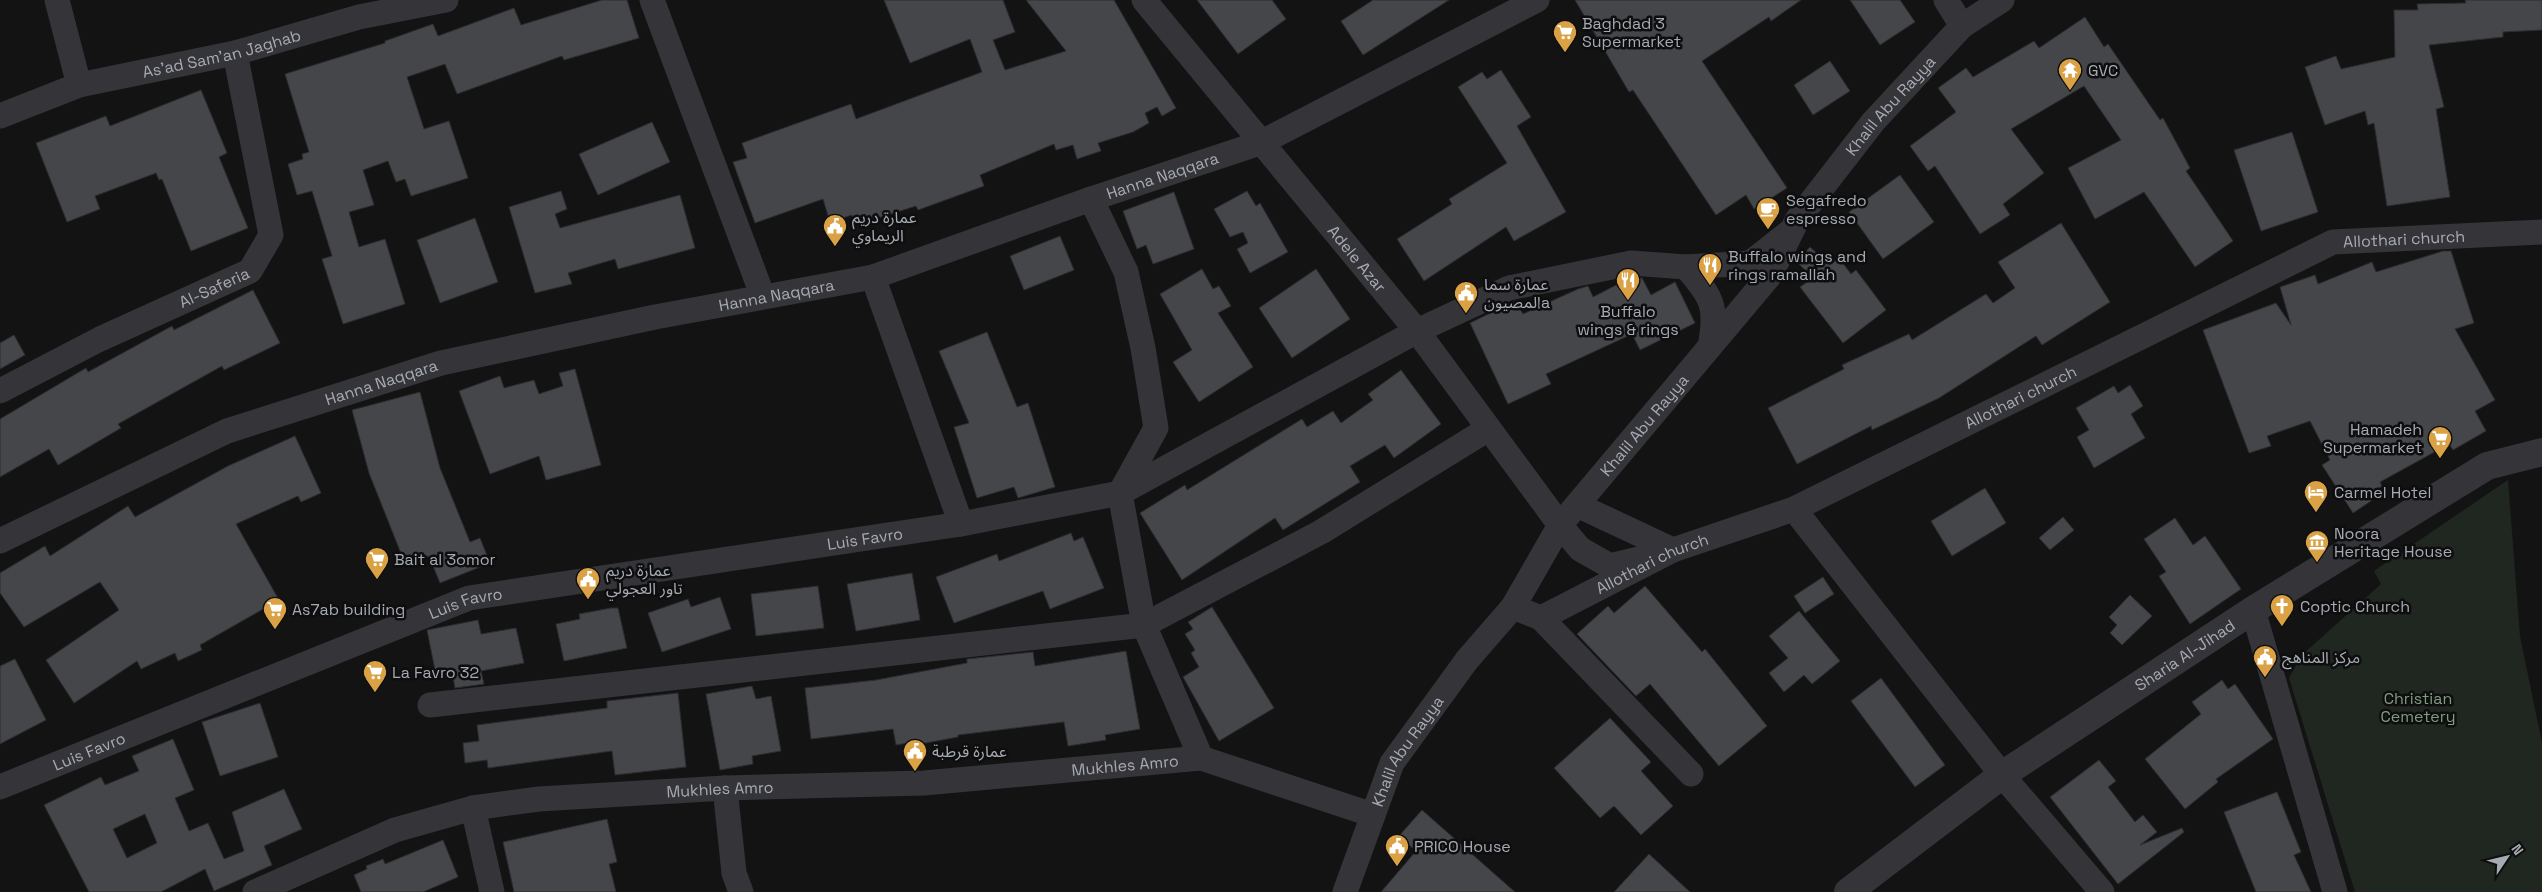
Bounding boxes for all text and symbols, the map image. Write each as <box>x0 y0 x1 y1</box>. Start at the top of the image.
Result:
place label: Baghdad 3 Supermarket <box>1582 13 1681 52</box>
supermarket icon: Baghdad 3 Supermarket <box>1552 19 1578 53</box>
street label: As'ad Sam'an Jaghab <box>141 24 303 82</box>
street label: Khalil Abu Rayya <box>1840 51 1940 160</box>
temple icon: GVC <box>2057 57 2083 91</box>
place label: GVC <box>2088 60 2118 81</box>
street label: Hanna Naqqara <box>1103 147 1221 204</box>
place label: Segafredo espresso <box>1786 190 1867 229</box>
cafe icon: Segafredo espresso <box>1755 196 1781 230</box>
place label: عمارة دريم الريماوي <box>852 207 917 247</box>
public building icon: عمارة دريم الريماوي <box>822 213 848 247</box>
street label: Adele Azar <box>1323 221 1391 296</box>
street label: Allothari church <box>2343 225 2466 252</box>
place label: Buffalo wings and rings ramallah <box>1728 246 1866 285</box>
restaurant icon: Buffalo wings and rings ramallah <box>1697 252 1723 286</box>
street label: Al-Saferia <box>176 262 253 312</box>
restaurant icon: Buffalo wings & rings <box>1615 267 1641 301</box>
street label: Hanna Naqqara <box>717 274 836 316</box>
place label: عمارة سما المصيونa <box>1484 274 1550 313</box>
public building icon: عمارة سما المصيونa <box>1453 280 1479 314</box>
place label: Buffalo wings & rings <box>1577 301 1679 340</box>
street label: Hanna Naqqara <box>322 354 440 410</box>
street label: Allothari church <box>1961 360 2080 433</box>
street label: Khalil Abu Rayya <box>1595 370 1693 480</box>
place label: Hamadeh Supermarket <box>2323 419 2422 458</box>
supermarket icon: Hamadeh Supermarket <box>2427 425 2453 459</box>
hotel icon: Carmel Hotel <box>2303 479 2329 513</box>
place label: Carmel Hotel <box>2334 482 2431 503</box>
street label: Luis Favro <box>825 522 904 555</box>
place label: Noora Heritage House <box>2334 523 2452 562</box>
street label: Allothari church <box>1592 528 1711 599</box>
museum icon: Noora Heritage House <box>2304 529 2330 563</box>
supermarket icon: Bait al 3omor <box>364 546 390 580</box>
place label: Bait al 3omor <box>394 549 496 570</box>
place label: عمارة دريم تاور العجولي <box>606 560 683 600</box>
public building icon: عمارة دريم تاور العجولي <box>575 566 601 600</box>
street label: Luis Favro <box>425 583 504 624</box>
church icon: Coptic Church <box>2269 593 2295 627</box>
supermarket icon: As7ab building <box>262 596 288 630</box>
place label: Coptic Church <box>2300 596 2410 617</box>
place label: As7ab building <box>292 599 405 620</box>
street label: Sharia Al-Jihad <box>2131 614 2239 695</box>
public building icon: مركز المناهج <box>2252 644 2278 678</box>
place label: مركز المناهج <box>2282 647 2360 670</box>
supermarket icon: La Favro 32 <box>362 659 388 693</box>
place label: La Favro 32 <box>392 662 479 683</box>
park label: Christian Cemetery <box>2380 688 2456 727</box>
street label: Khalil Abu Rayya <box>1367 691 1448 809</box>
street label: Luis Favro <box>50 727 128 775</box>
public building icon: عمارة قرطبة <box>902 738 928 772</box>
place label: عمارة قرطبة <box>932 741 1007 762</box>
street label: Mukhles Amro <box>1071 750 1179 780</box>
street label: Mukhles Amro <box>666 776 774 802</box>
north arrow <box>2482 832 2532 882</box>
public building icon: PRICO House <box>1384 833 1410 867</box>
place label: PRICO House <box>1414 836 1511 857</box>
text: N <box>2508 841 2528 859</box>

